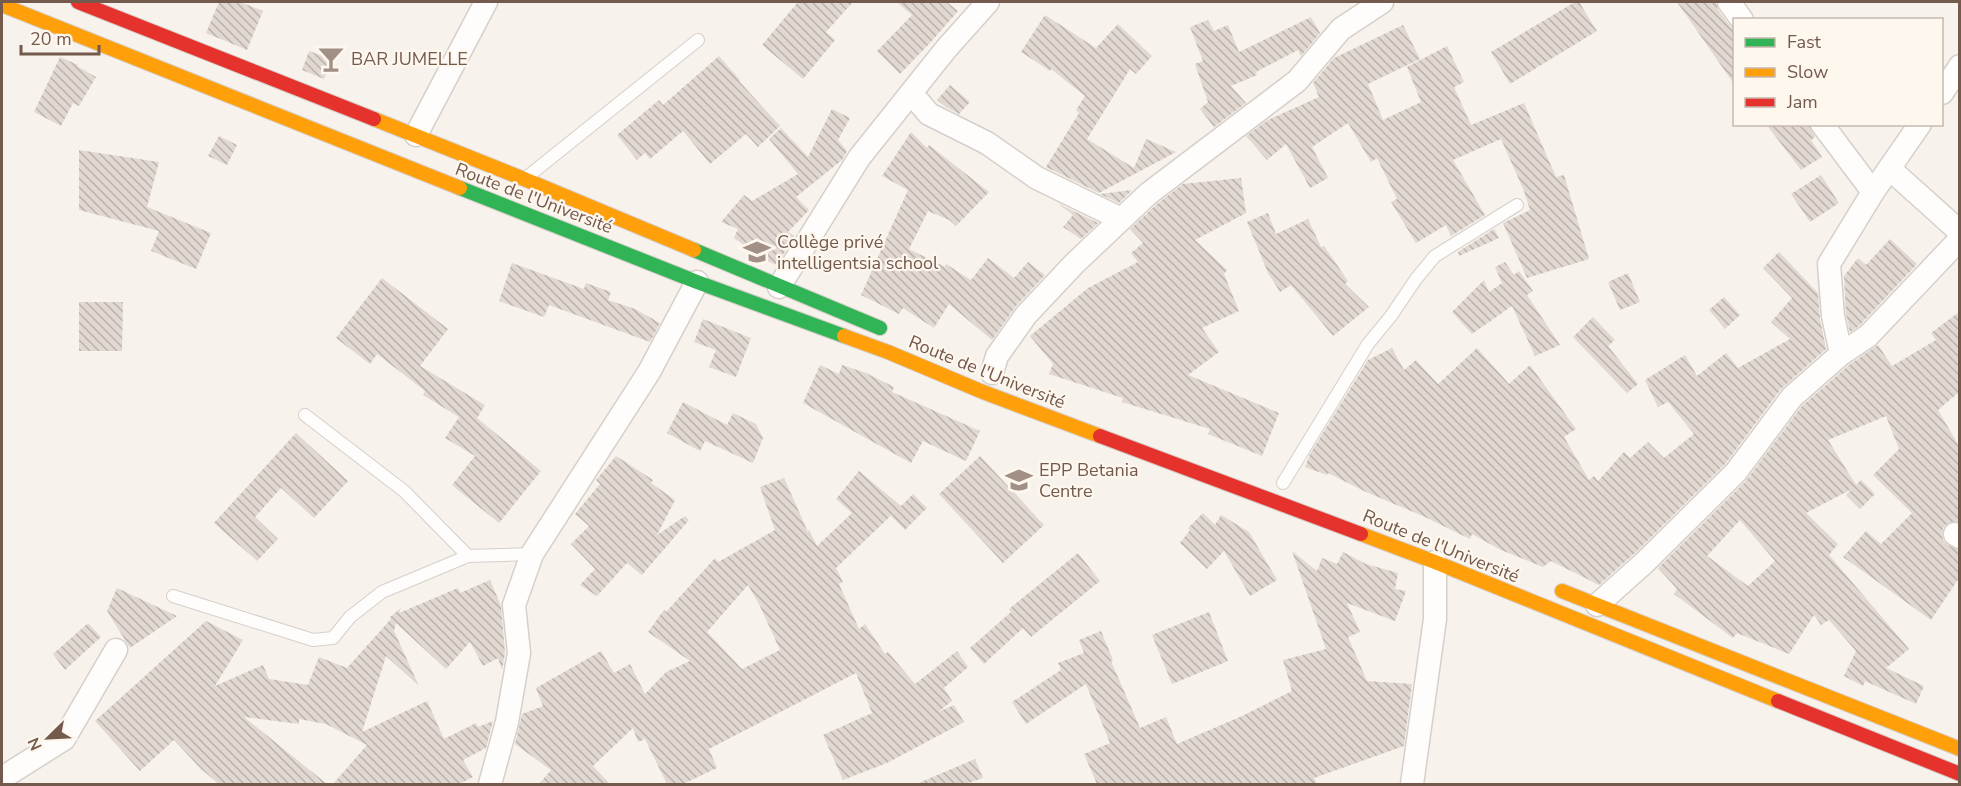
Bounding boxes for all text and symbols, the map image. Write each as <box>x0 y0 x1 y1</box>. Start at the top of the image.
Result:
scale bar <box>21 18 99 56</box>
legend <box>1733 18 1943 126</box>
text: 20 m <box>30 27 72 51</box>
text: Fast <box>1787 30 1822 54</box>
bar icon: BAR JUMELLE <box>316 44 346 74</box>
place label: BAR JUMELLE <box>351 47 468 71</box>
text: Slow <box>1787 60 1828 84</box>
text: Jam <box>1786 90 1818 114</box>
street label: Route de l'Université <box>452 157 616 239</box>
place label: Collège privé intelligentsia school <box>777 230 939 275</box>
school or university icon: Collège privé intelligentsia school <box>742 237 772 267</box>
street label: Route de l'Université <box>905 330 1069 414</box>
place label: EPP Betania Centre <box>1039 458 1138 503</box>
school or university icon: EPP Betania Centre <box>1004 465 1034 495</box>
street label: Route de l'Université <box>1359 504 1523 588</box>
north arrow <box>18 708 78 768</box>
text: N <box>23 734 48 754</box>

